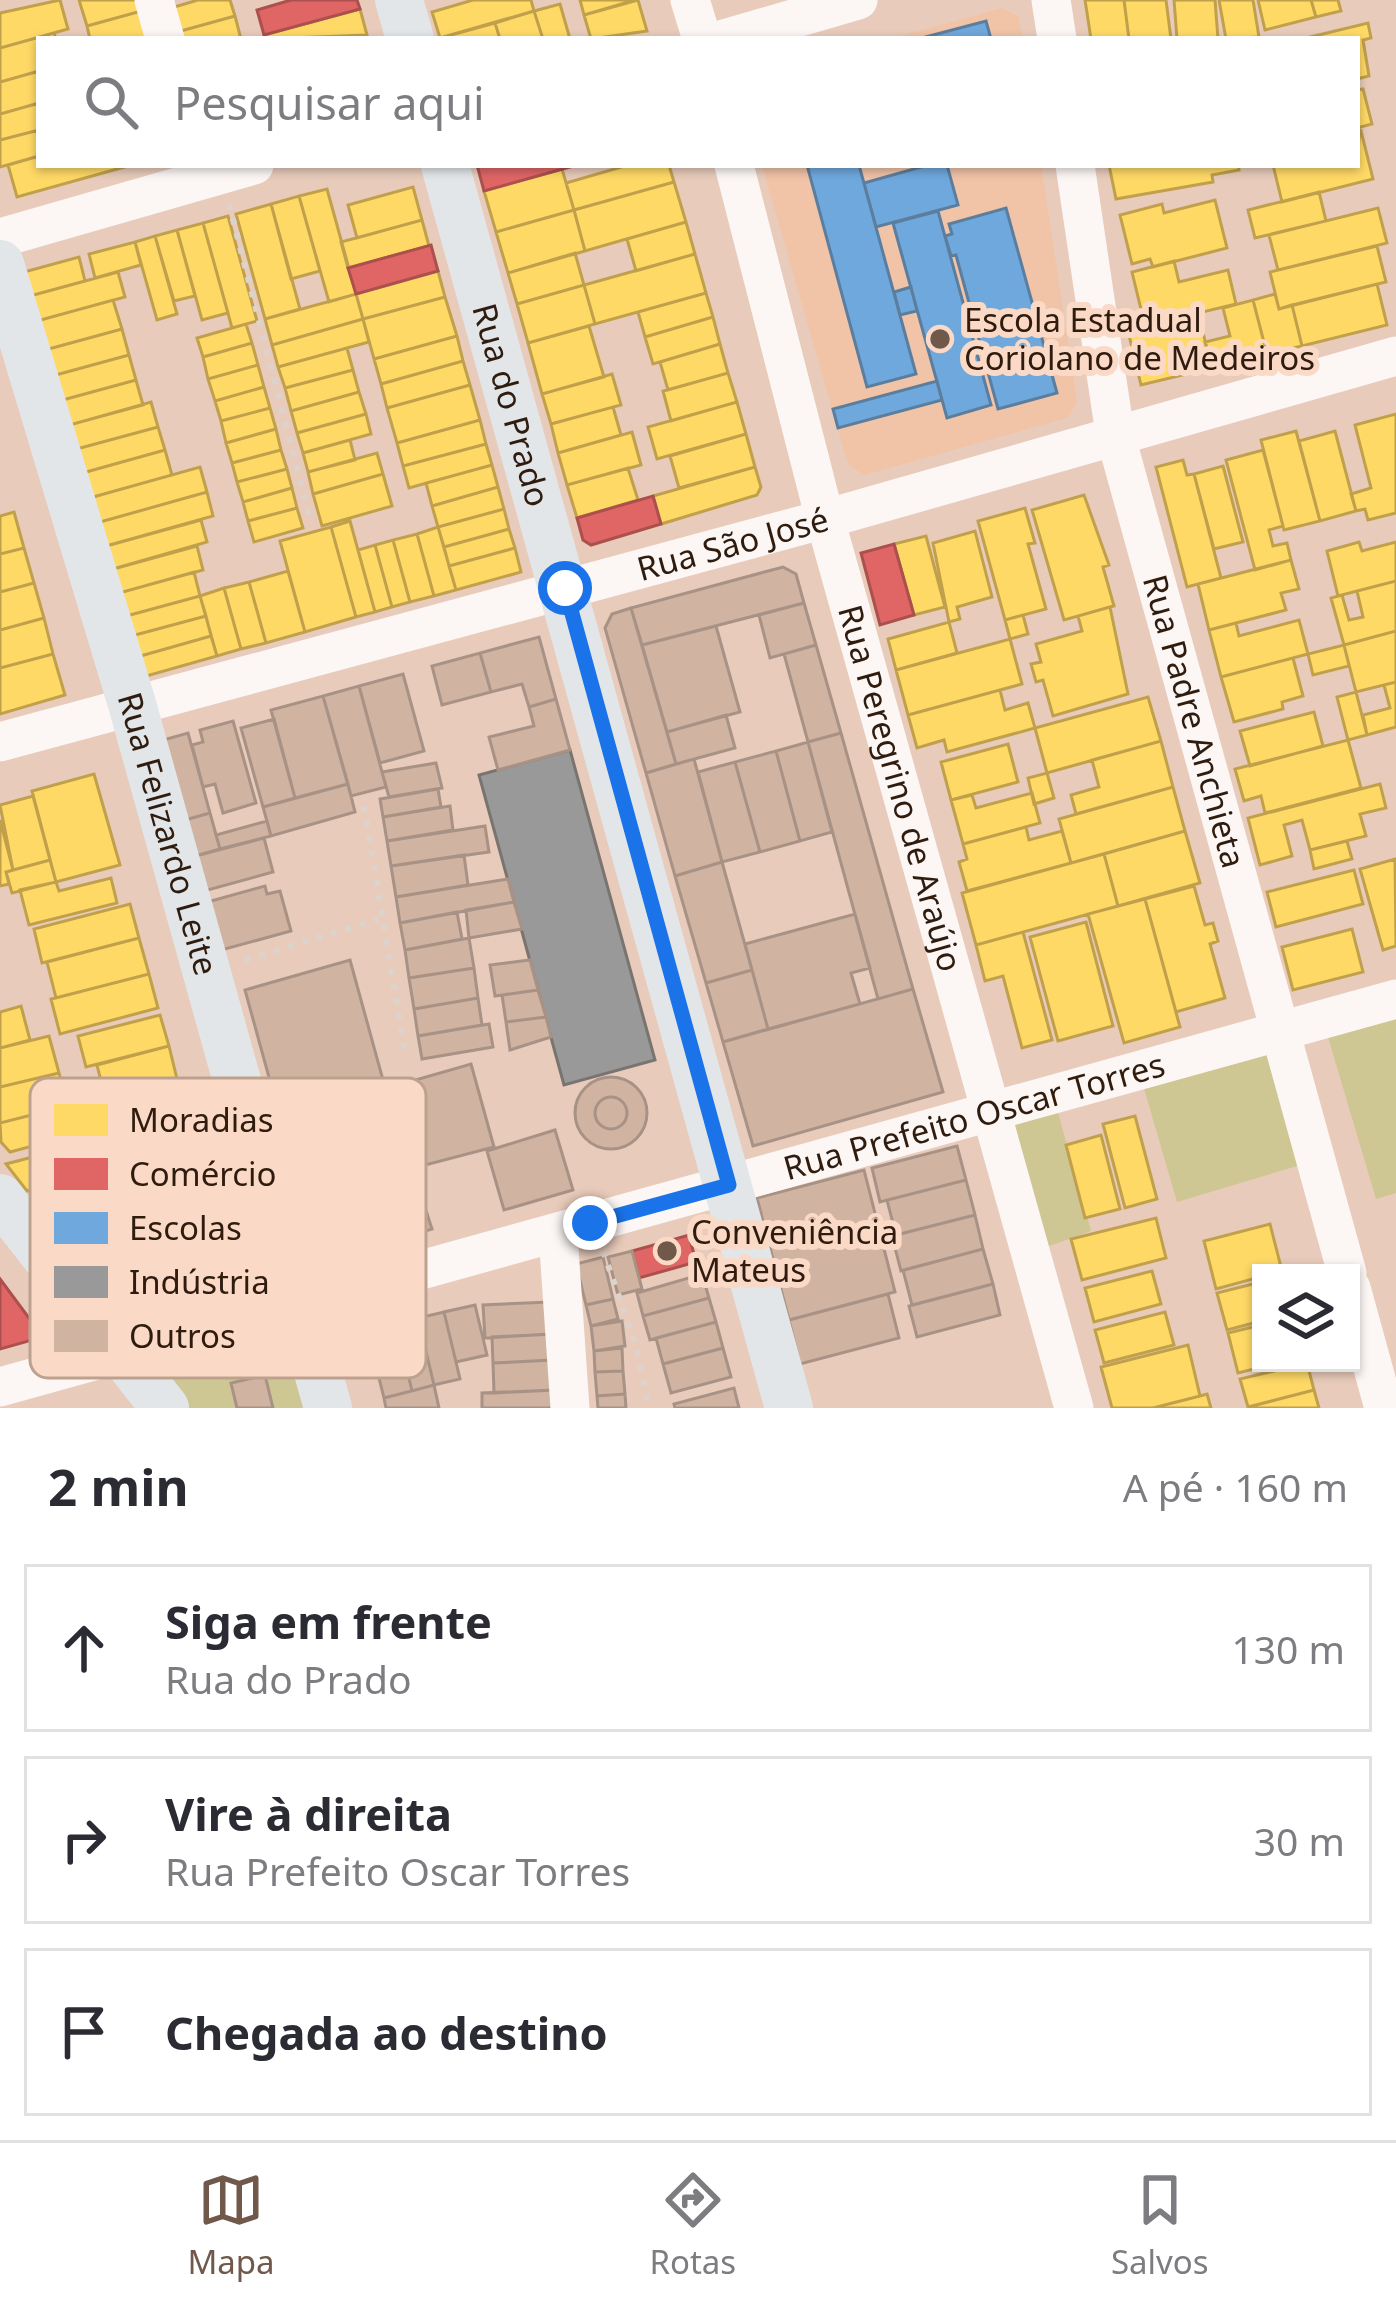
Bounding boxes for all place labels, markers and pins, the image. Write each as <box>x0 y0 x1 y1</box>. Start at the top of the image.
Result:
place label: Escola Estadual Coriolano de Medeiros <box>964 297 1315 380</box>
marker: Escola Estadual Coriolano de Medeiros <box>927 326 953 352</box>
place label: Conveniência Mateus <box>691 1209 898 1292</box>
marker: Conveniência Mateus <box>654 1238 680 1264</box>

